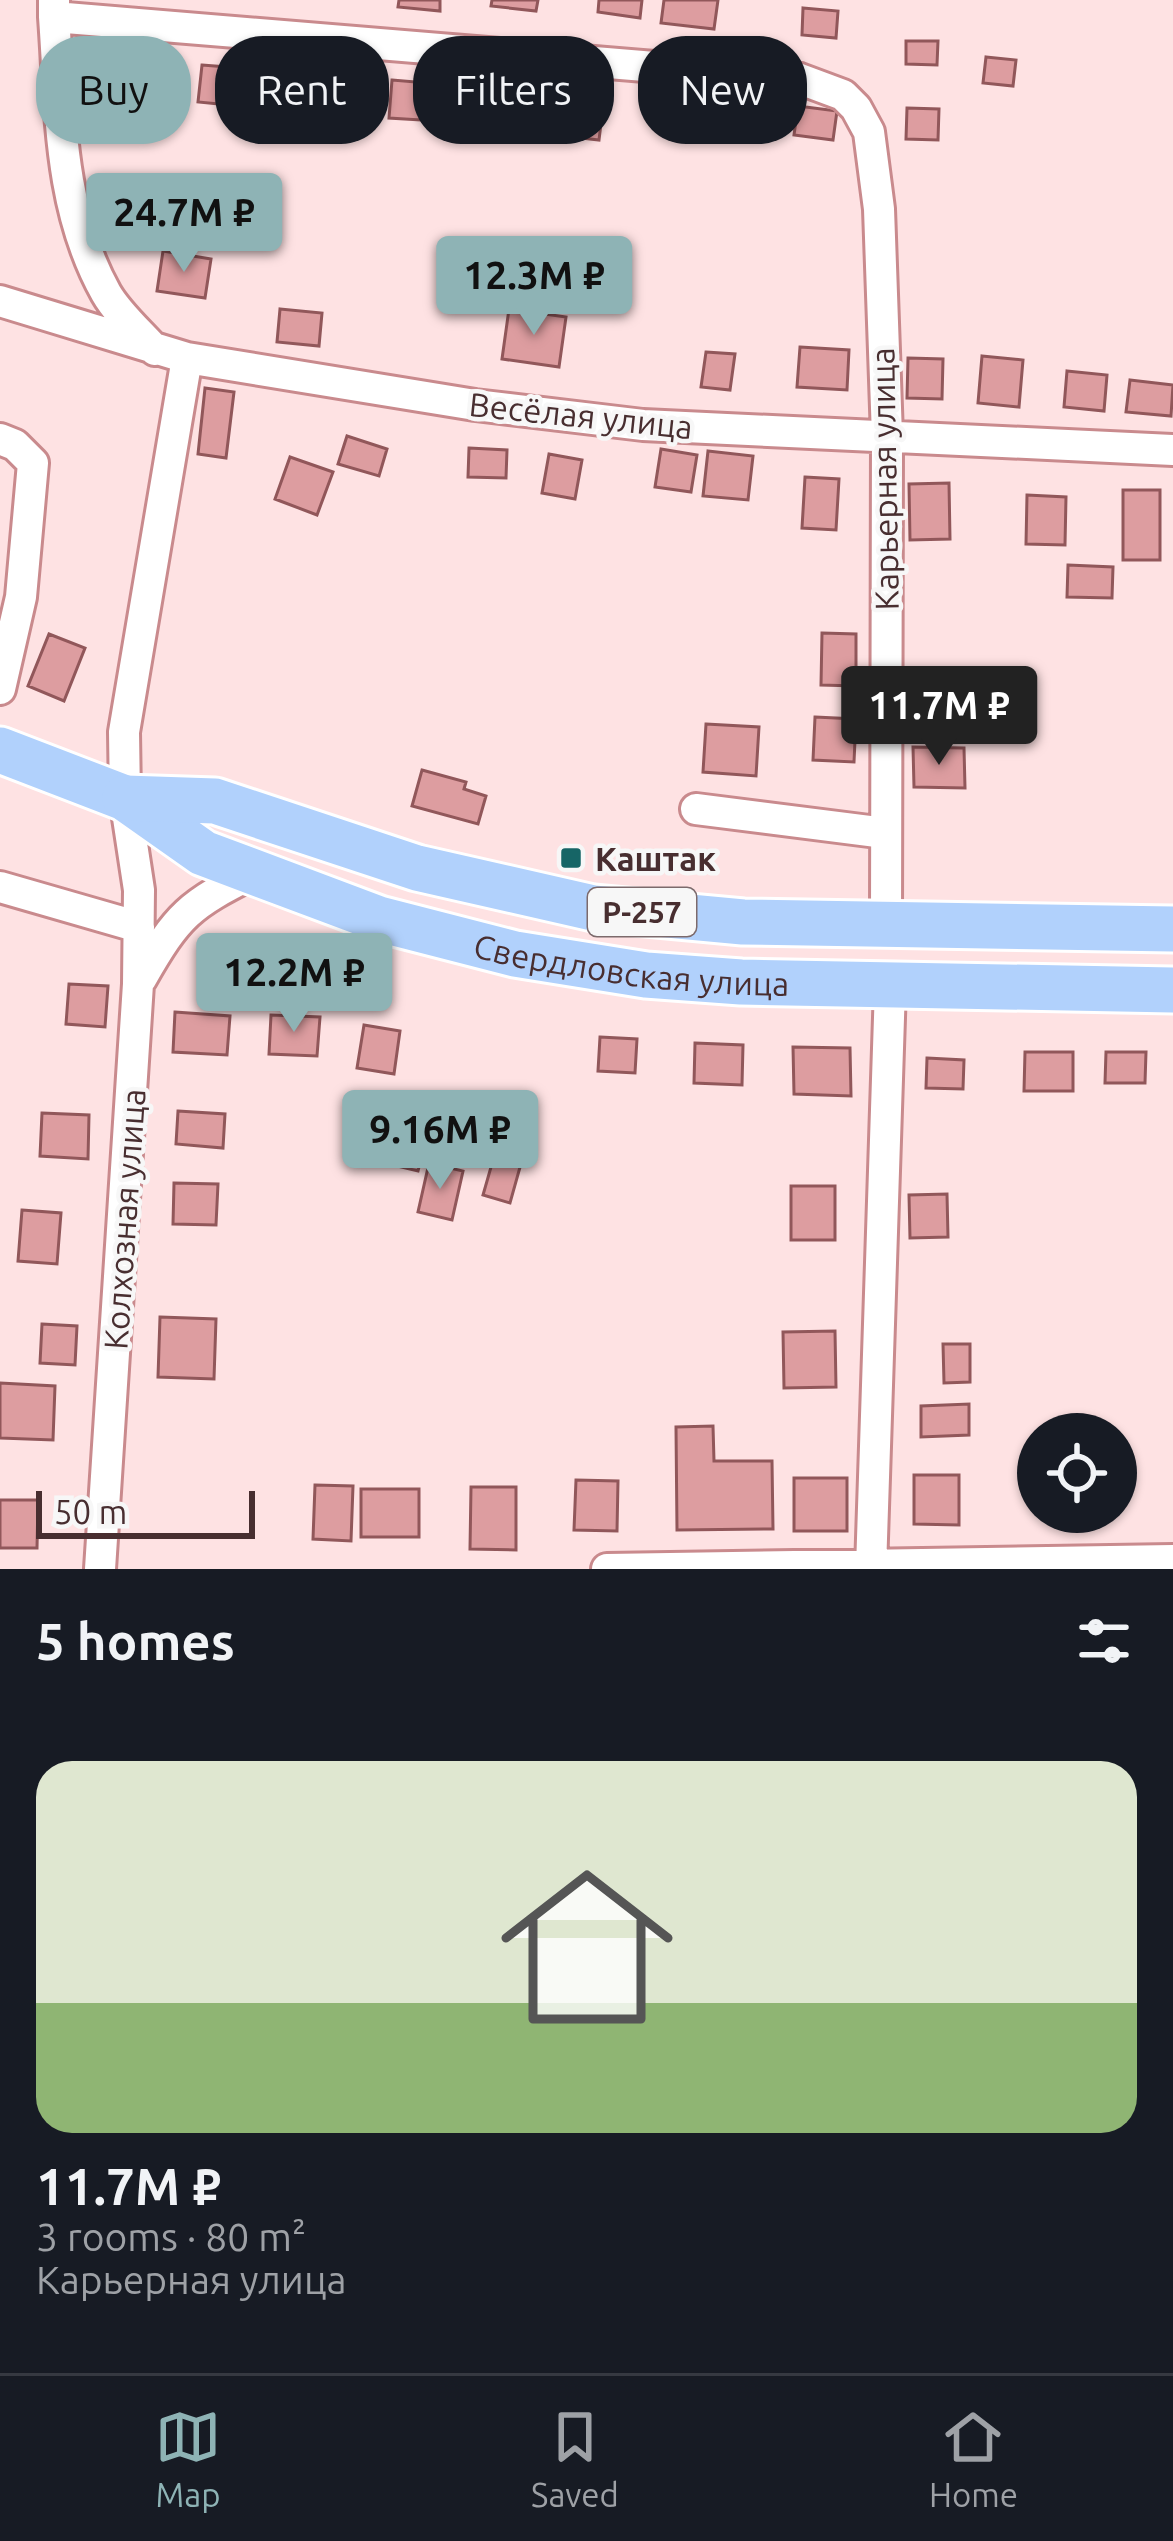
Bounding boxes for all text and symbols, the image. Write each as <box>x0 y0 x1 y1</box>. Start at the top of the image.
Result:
chip: Buy <box>36 36 191 144</box>
chip: Rent <box>215 36 389 144</box>
chip: Filters <box>413 36 614 144</box>
chip: New <box>638 36 807 144</box>
pin: 24.7M ₽ <box>73 173 295 275</box>
text: 24.7M ₽ <box>113 190 255 233</box>
pin: 12.3M ₽ <box>423 236 645 338</box>
text: 12.3M ₽ <box>463 253 605 296</box>
street label: Карьерная улица <box>863 347 905 611</box>
street label: Весёлая улица <box>467 385 695 445</box>
pin: 11.7M ₽ <box>828 666 1050 768</box>
text: 11.7M ₽ <box>868 683 1010 726</box>
place label: Каштак <box>595 840 716 877</box>
marker: Каштак <box>558 845 584 871</box>
road number: Р-257 <box>588 888 696 936</box>
street label: Свердловская улица <box>470 926 790 1001</box>
pin: 12.2M ₽ <box>183 933 405 1035</box>
text: 12.2M ₽ <box>223 950 365 993</box>
street label: Колхозная улица <box>96 1087 152 1351</box>
pin: 9.16M ₽ <box>329 1090 551 1192</box>
text: 9.16M ₽ <box>369 1107 511 1150</box>
map controls <box>1017 1413 1137 1533</box>
button: locate <box>1017 1413 1137 1533</box>
scale bar <box>36 1485 255 1538</box>
text: 50 m <box>54 1493 127 1530</box>
icon: filters <box>1071 1608 1137 1674</box>
text: 5 homes <box>36 1612 235 1670</box>
icon: home <box>479 1839 695 2055</box>
text: 11.7M ₽ <box>36 2157 221 2215</box>
text: 3 rooms · 80 m² <box>36 2215 306 2258</box>
text: Карьерная улица <box>36 2258 347 2301</box>
tab: Map <box>155 2404 221 2513</box>
tab: Saved <box>531 2404 619 2513</box>
tab: Home <box>929 2404 1018 2513</box>

